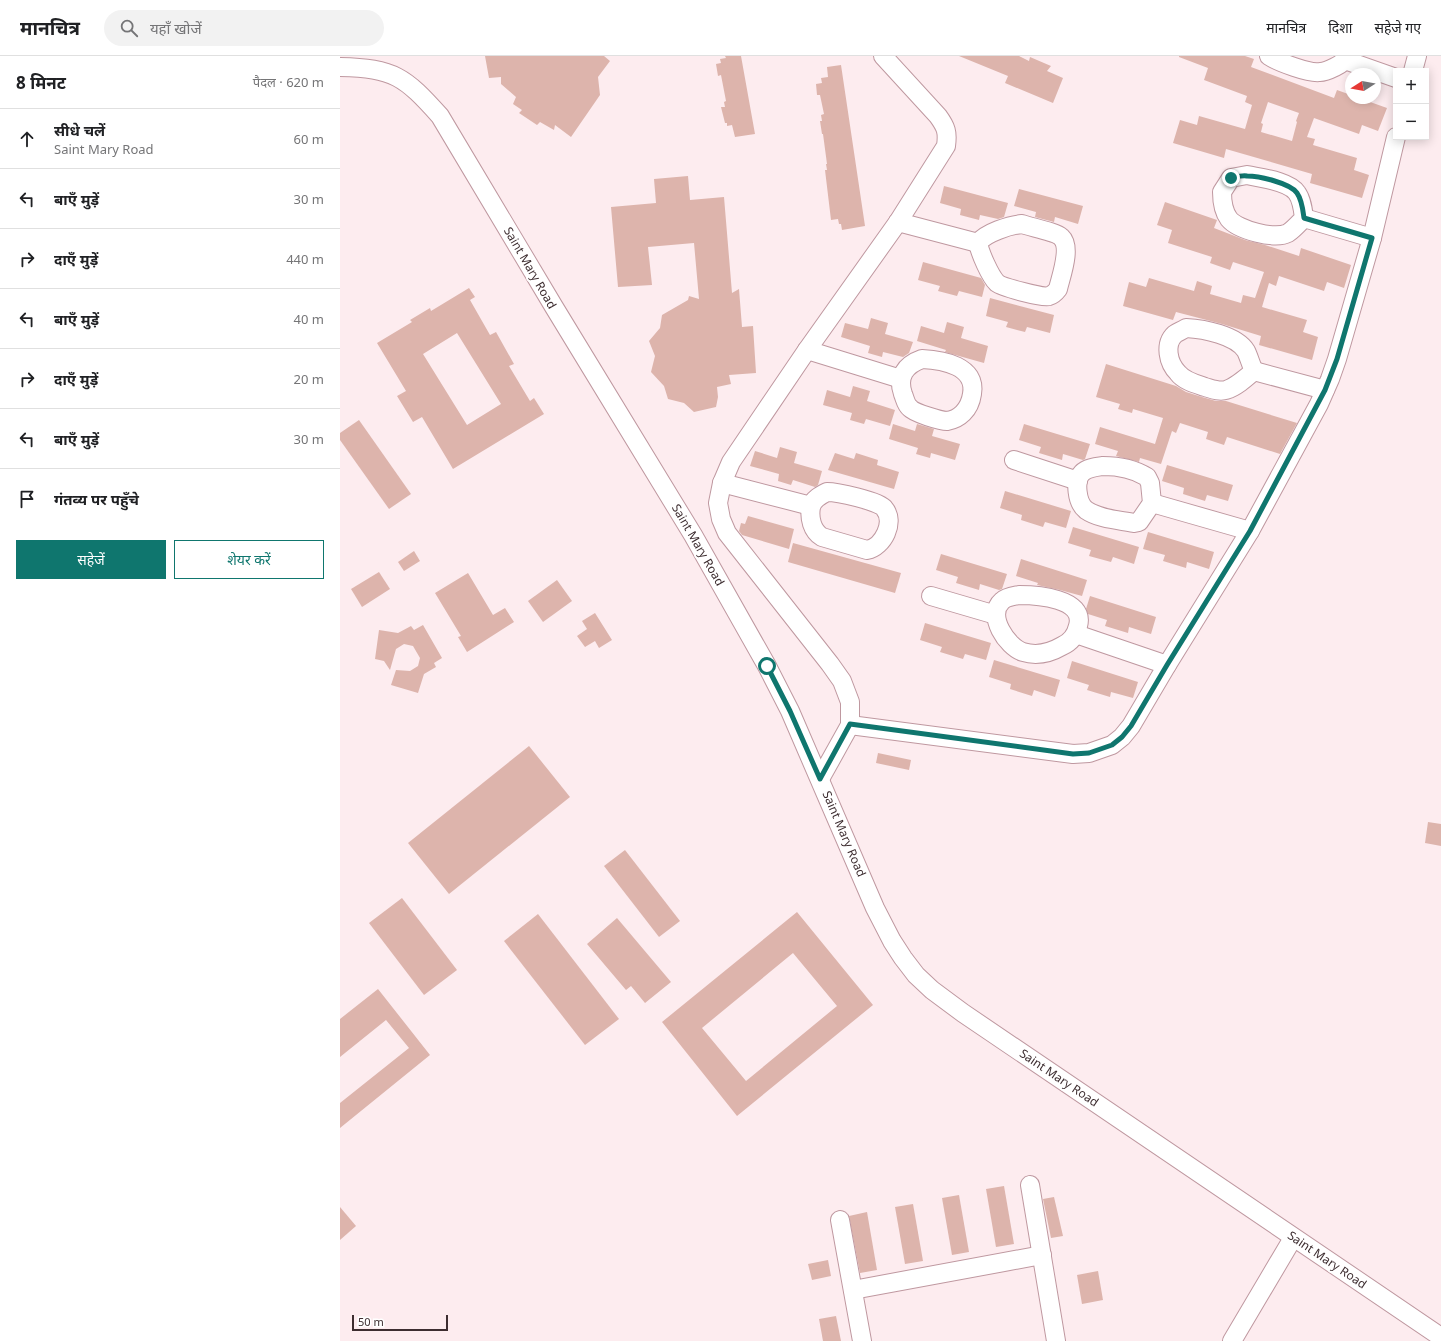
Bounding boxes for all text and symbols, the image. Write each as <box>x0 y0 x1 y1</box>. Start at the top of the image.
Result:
search box <box>104 10 384 46</box>
text: मानचित्र <box>20 15 80 41</box>
icon: search <box>118 17 140 39</box>
text: यहाँ खोजें <box>150 18 202 38</box>
text: मानचित्र <box>1266 18 1306 37</box>
text: दिशा <box>1328 18 1352 37</box>
text: सहेजे गए <box>1374 18 1421 37</box>
north arrow <box>1345 68 1381 104</box>
map controls <box>1393 68 1429 140</box>
button: + <box>1393 68 1429 104</box>
text: 8 मिनट <box>16 71 66 94</box>
text: पैदल · 620 m <box>253 73 324 91</box>
button: − <box>1393 104 1429 140</box>
text: सीधे चलें <box>54 120 105 140</box>
icon: ahead <box>16 128 38 150</box>
text: 60 m <box>294 130 324 148</box>
text: Saint Mary Road <box>54 140 154 158</box>
route end <box>1222 169 1240 187</box>
icon: left <box>16 188 38 210</box>
text: बाएँ मुड़ें <box>54 189 99 209</box>
text: 30 m <box>294 190 324 208</box>
street label: Saint Mary Road <box>500 224 561 312</box>
icon: right <box>16 248 38 270</box>
text: दाएँ मुड़ें <box>54 249 98 269</box>
text: 440 m <box>286 250 324 268</box>
icon: left <box>16 308 38 330</box>
text: बाएँ मुड़ें <box>54 309 99 329</box>
text: 40 m <box>294 310 324 328</box>
icon: right <box>16 368 38 390</box>
text: दाएँ मुड़ें <box>54 369 98 389</box>
text: 20 m <box>294 370 324 388</box>
icon: left <box>16 428 38 450</box>
text: बाएँ मुड़ें <box>54 429 99 449</box>
text: 30 m <box>294 430 324 448</box>
icon: arrive <box>16 488 38 510</box>
text: गंतव्य पर पहुँचे <box>54 489 139 509</box>
street label: Saint Mary Road <box>668 501 729 589</box>
button: सहेजें <box>16 540 166 579</box>
button: शेयर करें <box>174 540 324 579</box>
route start <box>758 657 776 675</box>
street label: Saint Mary Road <box>819 788 870 879</box>
street label: Saint Mary Road <box>1016 1045 1102 1110</box>
street label: Saint Mary Road <box>1284 1227 1370 1292</box>
scale bar <box>352 1313 448 1332</box>
text: 50 m <box>358 1314 384 1329</box>

